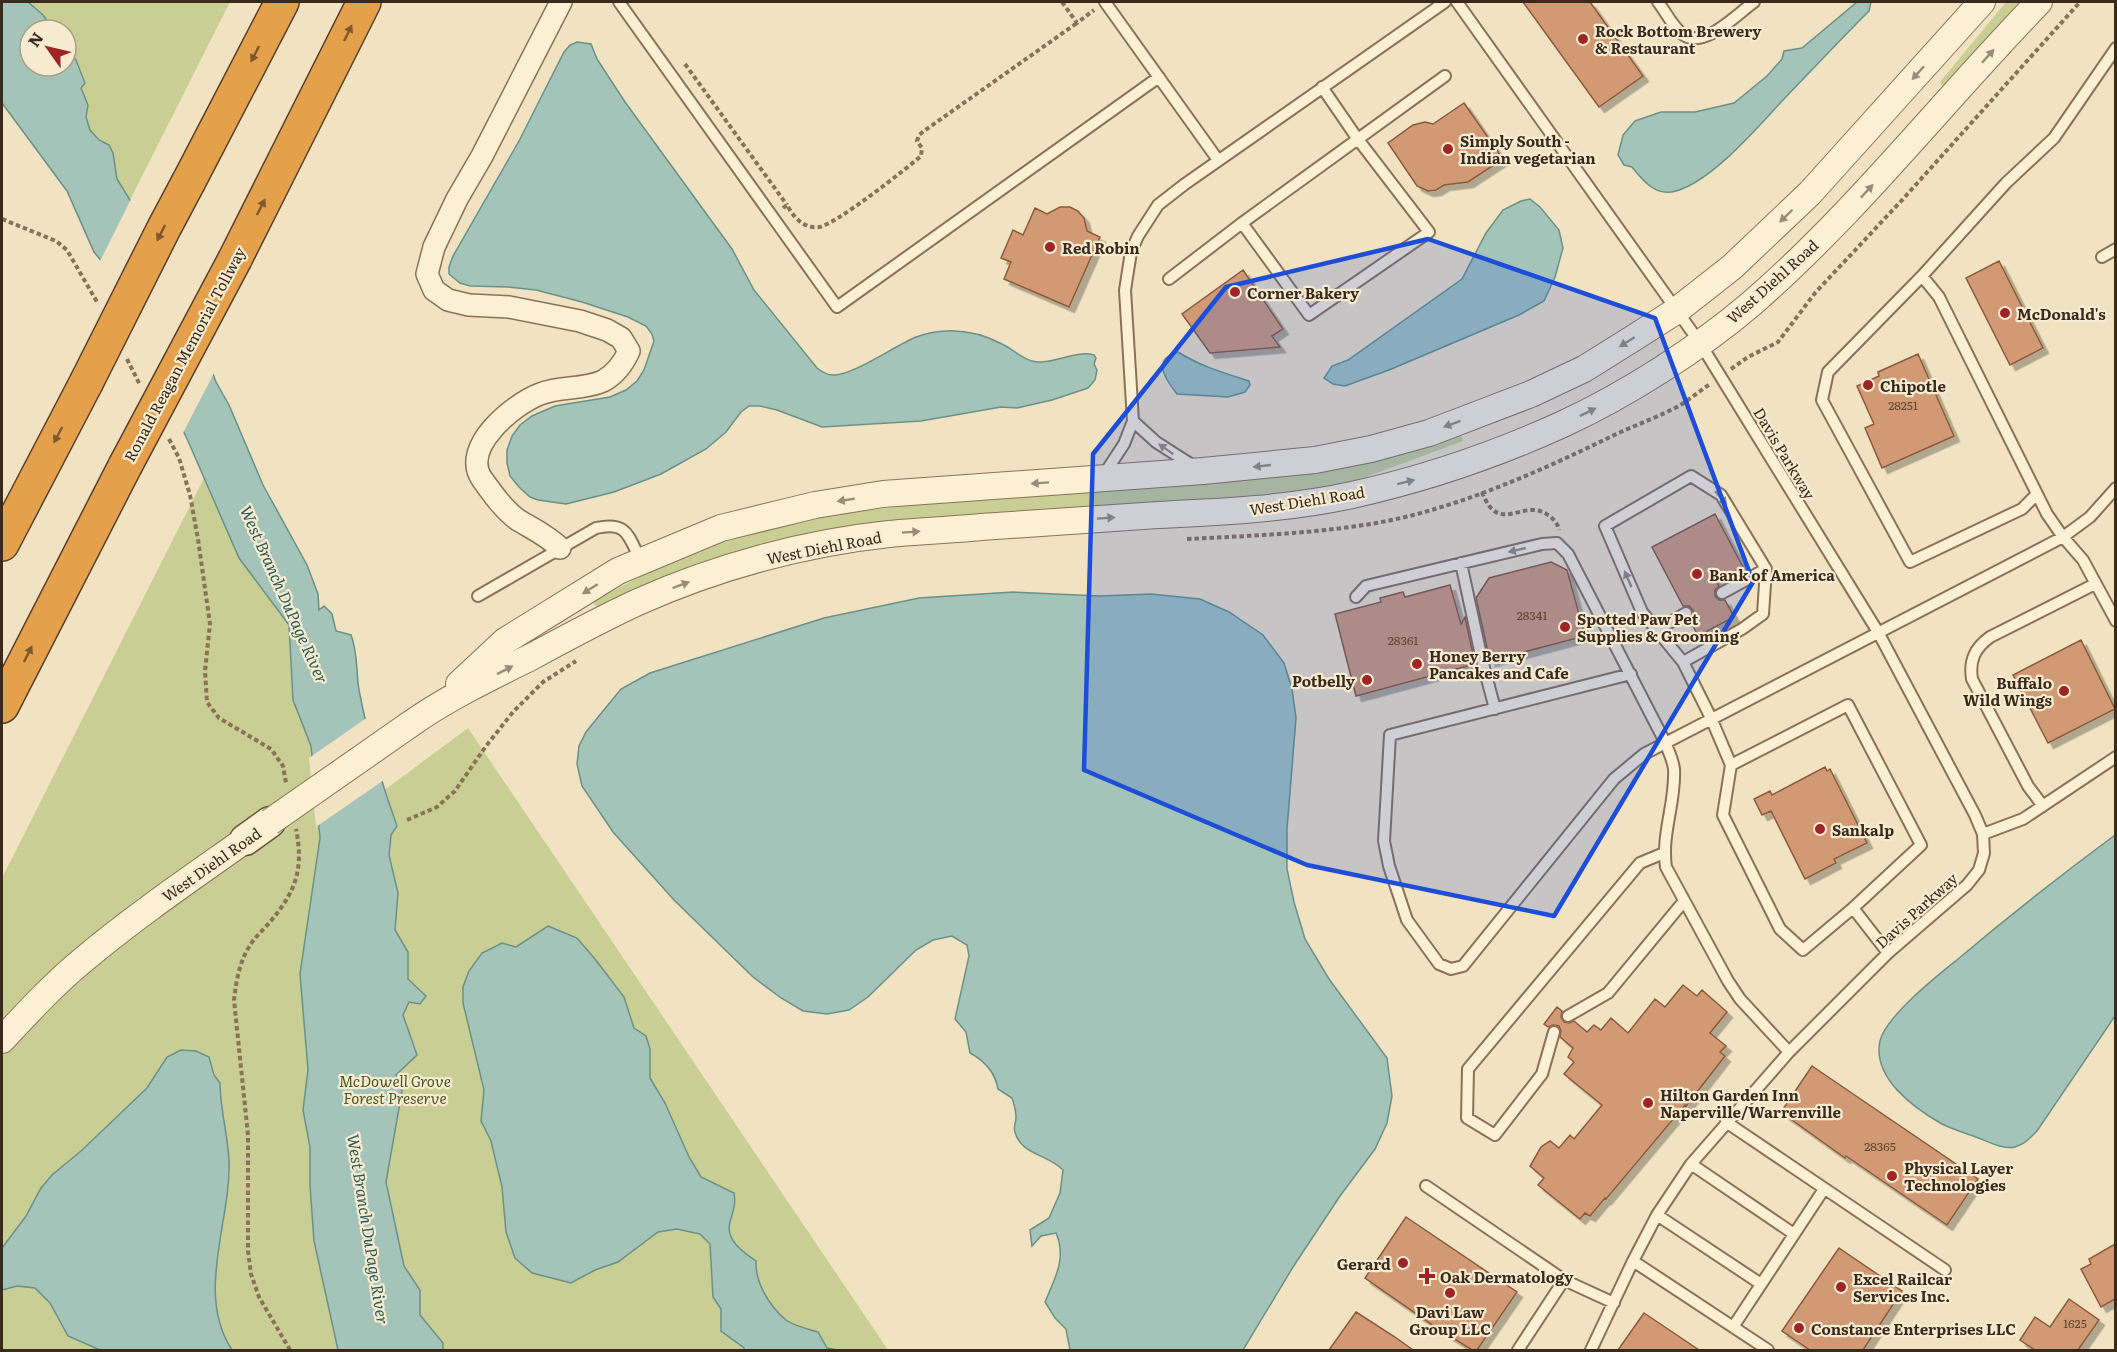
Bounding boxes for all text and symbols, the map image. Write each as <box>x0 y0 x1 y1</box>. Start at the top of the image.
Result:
north arrow <box>18 18 78 78</box>
place label: Rock Bottom Brewery & Restaurant <box>1595 19 1762 59</box>
one-way arrow <box>344 24 353 41</box>
text: N <box>21 27 48 51</box>
marker: Rock Bottom Brewery & Restaurant <box>1576 32 1590 46</box>
one-way arrow <box>250 45 260 62</box>
one-way arrow <box>1981 49 1995 64</box>
one-way arrow <box>1912 66 1926 80</box>
place label: Simply South - Indian vegetarian <box>1460 129 1596 169</box>
marker: Simply South - Indian vegetarian <box>1441 142 1455 156</box>
one-way arrow <box>1860 183 1874 198</box>
one-way arrow <box>256 198 266 215</box>
one-way arrow <box>1780 209 1794 223</box>
one-way arrow <box>156 224 166 241</box>
street label: West Diehl Road <box>1721 233 1823 329</box>
place label: Red Robin <box>1062 236 1140 259</box>
marker: Red Robin <box>1043 240 1057 254</box>
street label: Ronald Reagan Memorial Tollway <box>117 242 251 465</box>
place label: Corner Bakery <box>1247 281 1360 304</box>
marker: Corner Bakery <box>1228 285 1242 299</box>
place label: McDonald's <box>2017 302 2106 325</box>
marker: McDonald's <box>1998 306 2012 320</box>
one-way arrow <box>1619 337 1635 348</box>
place label: Chipotle <box>1880 374 1946 397</box>
marker: Chipotle <box>1861 378 1875 392</box>
house number: 28251 <box>1888 396 1918 414</box>
street label: Davis Parkway <box>1748 403 1822 504</box>
one-way arrow <box>1579 407 1596 416</box>
one-way arrow <box>1442 420 1460 430</box>
one-way arrow <box>54 426 64 444</box>
one-way arrow <box>1158 444 1174 455</box>
one-way arrow <box>1252 461 1271 471</box>
one-way arrow <box>1397 476 1415 486</box>
one-way arrow <box>1030 478 1049 487</box>
street label: West Diehl Road <box>1248 480 1366 520</box>
one-way arrow <box>1715 491 1728 506</box>
one-way arrow <box>836 495 855 504</box>
water label: West Branch DuPage River <box>235 501 335 687</box>
one-way arrow <box>1096 514 1115 523</box>
street label: West Diehl Road <box>765 525 883 569</box>
one-way arrow <box>902 528 921 537</box>
one-way arrow <box>1507 546 1526 556</box>
place label: Bank of America <box>1709 563 1835 586</box>
marker: Bank of America <box>1690 567 1704 581</box>
one-way arrow <box>1623 569 1633 587</box>
one-way arrow <box>672 580 690 589</box>
one-way arrow <box>582 583 598 594</box>
house number: 28341 <box>1517 606 1547 624</box>
place label: Spotted Paw Pet Supplies & Grooming <box>1577 607 1740 647</box>
marker: Spotted Paw Pet Supplies & Grooming <box>1558 620 1572 634</box>
house number: 28361 <box>1388 631 1418 649</box>
place label: Honey Berry Pancakes and Cafe <box>1429 644 1569 684</box>
one-way arrow <box>24 645 33 662</box>
marker: Honey Berry Pancakes and Cafe <box>1410 657 1424 671</box>
one-way arrow <box>497 665 514 675</box>
place label: Potbelly <box>1292 669 1356 692</box>
place label: Buffalo Wild Wings <box>1963 671 2053 711</box>
marker: Potbelly <box>1360 673 1374 687</box>
marker: Buffalo Wild Wings <box>2057 684 2071 698</box>
place label: Sankalp <box>1832 818 1894 841</box>
street label: West Diehl Road <box>157 821 265 907</box>
marker: Sankalp <box>1813 822 1827 836</box>
street label: Davis Parkway <box>1870 866 1963 953</box>
park label: McDowell Grove Forest Preserve <box>339 1069 451 1109</box>
place label: Hilton Garden Inn Naperville/Warrenville <box>1660 1083 1842 1123</box>
marker: Hilton Garden Inn Naperville/Warrenville <box>1641 1096 1655 1110</box>
water label: West Branch DuPage River <box>342 1132 396 1326</box>
house number: 28365 <box>1864 1137 1896 1155</box>
place label: Physical Layer Technologies <box>1904 1156 2013 1196</box>
marker: Physical Layer Technologies <box>1885 1169 1899 1183</box>
place label: Gerard <box>1337 1252 1391 1275</box>
marker: Gerard <box>1396 1256 1410 1270</box>
place label: Oak Dermatology <box>1440 1265 1574 1288</box>
marker: Oak Dermatology <box>1418 1267 1436 1285</box>
place label: Excel Railcar Services Inc. <box>1853 1267 1952 1307</box>
marker: Excel Railcar Services Inc. <box>1834 1280 1848 1294</box>
marker: Davi Law Group LLC <box>1443 1286 1457 1300</box>
place label: Davi Law Group LLC <box>1409 1300 1491 1340</box>
house number: 1625 <box>2063 1314 2087 1332</box>
place label: Constance Enterprises LLC <box>1811 1317 2016 1340</box>
marker: Constance Enterprises LLC <box>1792 1321 1806 1335</box>

